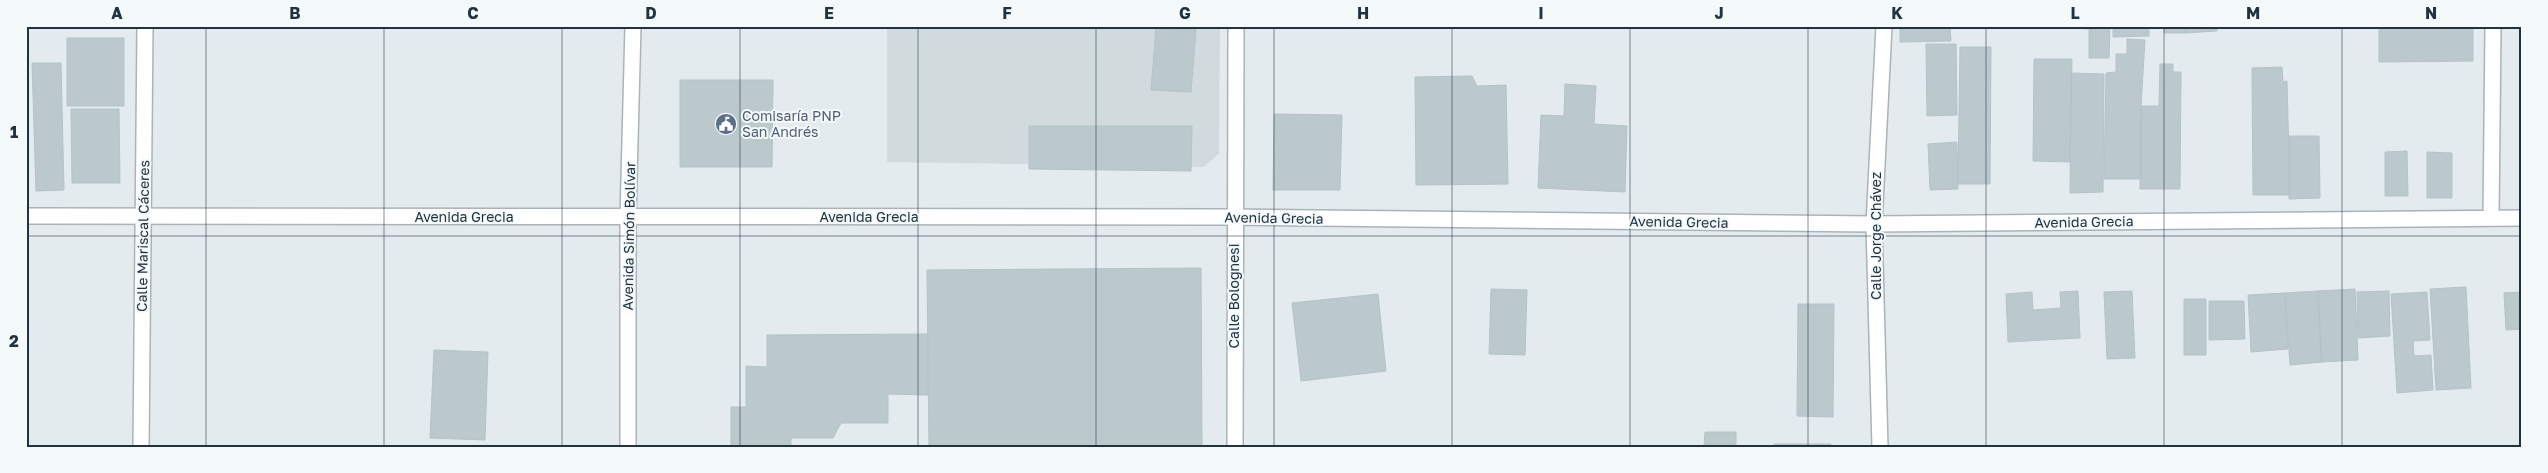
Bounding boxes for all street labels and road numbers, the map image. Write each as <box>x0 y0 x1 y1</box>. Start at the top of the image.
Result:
street label: Calle Mariscal Cáceres <box>133 160 152 312</box>
street label: Avenida Simón Bolívar <box>619 161 638 311</box>
street label: Calle Jorge Chávez <box>1867 172 1884 300</box>
street label: Avenida Grecia <box>414 208 514 225</box>
street label: Avenida Grecia <box>819 208 919 225</box>
street label: Avenida Grecia <box>1224 208 1324 227</box>
street label: Avenida Grecia <box>1629 212 1729 231</box>
street label: Avenida Grecia <box>2034 212 2134 231</box>
street label: Calle Bolognesi <box>1225 244 1242 348</box>

